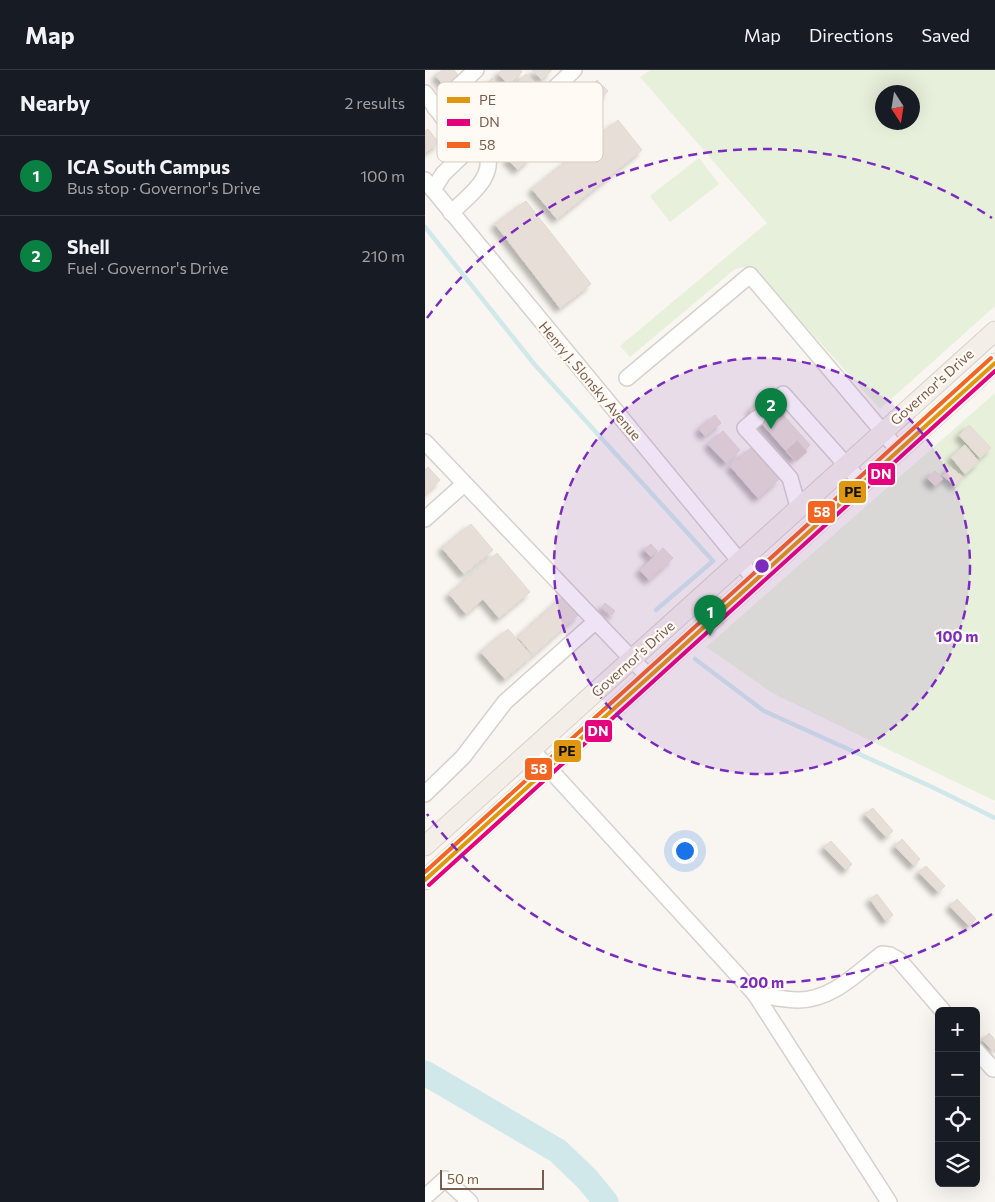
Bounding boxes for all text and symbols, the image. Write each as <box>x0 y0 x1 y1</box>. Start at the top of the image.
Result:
text: Map <box>25 20 75 49</box>
text: Map <box>744 24 781 46</box>
text: Directions <box>809 24 893 46</box>
text: Saved <box>921 24 970 46</box>
legend <box>437 82 603 162</box>
north arrow <box>875 85 920 130</box>
text: Nearby <box>20 90 90 115</box>
text: PE <box>479 91 496 108</box>
text: 2 results <box>344 93 405 112</box>
text: DN <box>479 113 500 130</box>
text: 58 <box>479 136 496 153</box>
text: ICA South Campus <box>67 155 230 178</box>
text: 1 <box>32 166 40 185</box>
text: 100 m <box>360 166 405 185</box>
text: Bus stop · Governor's Drive <box>67 178 260 197</box>
text: Shell <box>67 235 110 258</box>
text: 2 <box>31 246 41 265</box>
text: 210 m <box>362 246 405 265</box>
text: Fuel · Governor's Drive <box>67 258 228 277</box>
street label: Henry J. Slonsky Avenue <box>536 318 645 444</box>
street label: Governor's Drive <box>887 345 977 428</box>
pin: 2 <box>755 388 787 429</box>
line badge: DN <box>867 462 896 486</box>
text: DN <box>871 465 891 482</box>
line badge: PE <box>838 480 867 504</box>
text: PE <box>844 483 862 500</box>
line badge: 58 <box>807 500 836 524</box>
text: 58 <box>814 503 831 520</box>
centre of rings <box>753 557 771 575</box>
pin: 1 <box>694 595 726 636</box>
street label: Governor's Drive <box>588 617 678 700</box>
text: 100 m <box>936 627 978 645</box>
line badge: DN <box>584 719 613 743</box>
text: DN <box>588 722 608 739</box>
line badge: PE <box>553 739 582 763</box>
text: PE <box>558 742 576 759</box>
line badge: 58 <box>524 757 553 781</box>
text: 58 <box>531 760 548 777</box>
your location <box>672 838 698 864</box>
text: 200 m <box>740 973 784 991</box>
map controls <box>935 1007 980 1187</box>
button: + <box>935 1007 980 1052</box>
button: − <box>935 1052 980 1097</box>
button: locate <box>935 1097 980 1142</box>
button: layers <box>935 1142 980 1187</box>
scale bar <box>440 1167 544 1190</box>
text: 50 m <box>447 1170 479 1187</box>

